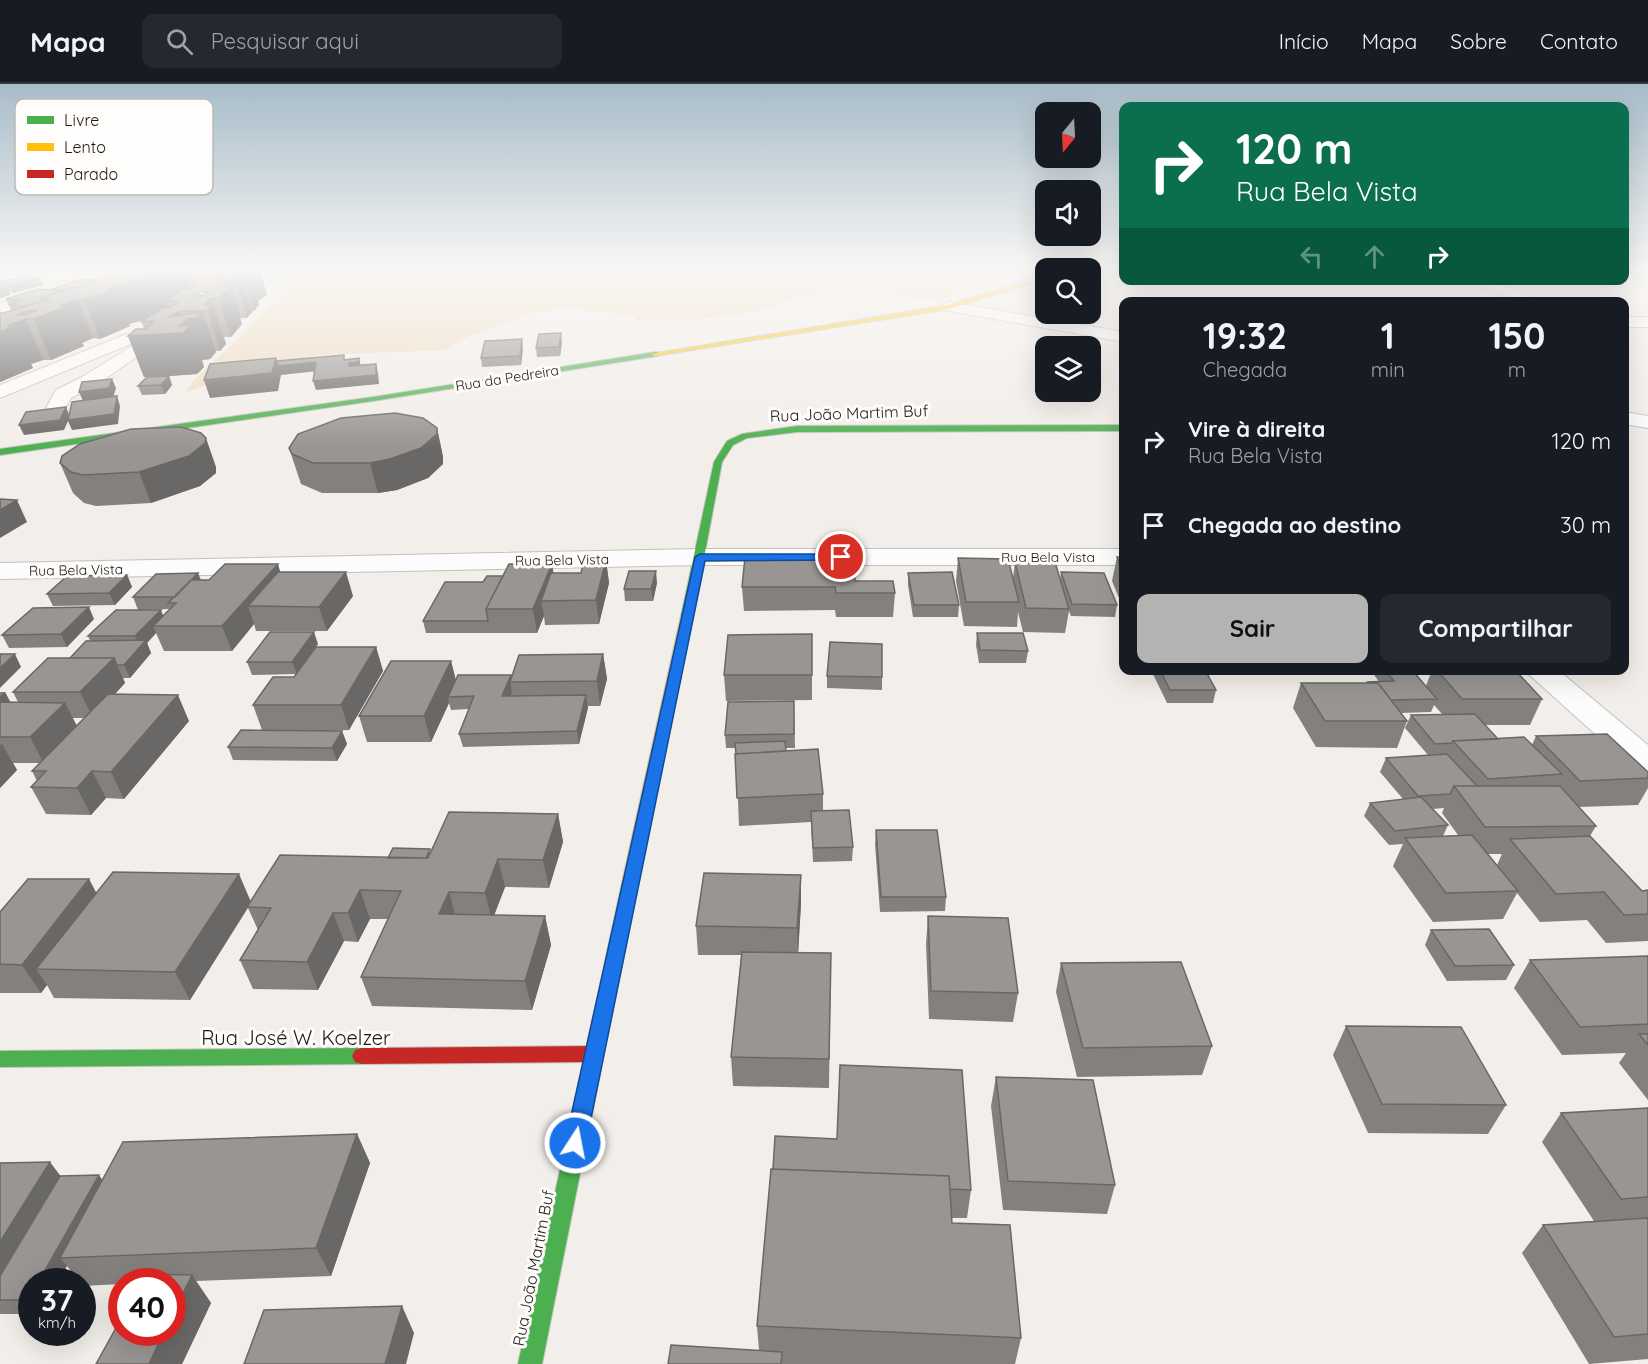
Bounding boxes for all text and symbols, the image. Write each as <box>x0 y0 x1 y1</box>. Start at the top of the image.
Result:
search box <box>142 14 562 68</box>
text: Mapa <box>30 24 106 59</box>
icon: search <box>163 25 196 58</box>
text: Pesquisar aqui <box>211 27 359 55</box>
text: Início <box>1279 28 1329 54</box>
text: Mapa <box>1362 28 1417 54</box>
text: Sobre <box>1450 28 1507 54</box>
text: Contato <box>1540 28 1618 54</box>
legend <box>15 99 213 195</box>
north arrow <box>1035 102 1101 168</box>
map controls <box>1035 102 1101 402</box>
text: Livre <box>64 110 99 130</box>
text: 120 m <box>1236 122 1353 175</box>
icon: right <box>1137 126 1215 204</box>
text: Lento <box>64 137 106 157</box>
text: Parado <box>64 164 118 184</box>
text: Rua Bela Vista <box>1236 174 1418 208</box>
button: sound <box>1035 180 1101 246</box>
icon: left <box>1295 240 1328 273</box>
icon: ahead <box>1358 240 1391 273</box>
icon: right <box>1421 240 1454 273</box>
button: search <box>1035 258 1101 324</box>
text: 19:32 <box>1203 313 1287 358</box>
text: 1 <box>1381 313 1395 358</box>
text: 150 <box>1488 313 1545 358</box>
button: layers <box>1035 336 1101 402</box>
text: Chegada <box>1203 357 1287 382</box>
text: min <box>1371 357 1405 382</box>
text: m <box>1508 357 1526 382</box>
street label: Rua da Pedreira <box>454 361 560 395</box>
street label: Rua João Martim Buf <box>769 400 929 426</box>
text: Vire à direita <box>1188 415 1325 443</box>
icon: right <box>1137 425 1170 458</box>
text: 120 m <box>1552 427 1611 455</box>
text: Rua Bela Vista <box>1188 443 1323 468</box>
icon: arrive <box>1137 509 1170 542</box>
text: Chegada ao destino <box>1188 511 1401 539</box>
text: 30 m <box>1560 511 1611 539</box>
pin <box>815 531 866 582</box>
icon: arrive <box>824 540 857 573</box>
street label: Rua Bela Vista <box>1001 548 1095 566</box>
street label: Rua Bela Vista <box>515 550 609 570</box>
street label: Rua Bela Vista <box>29 560 123 580</box>
button: Sair <box>1137 594 1368 663</box>
button: Compartilhar <box>1380 594 1611 663</box>
street label: Rua José W. Koelzer <box>201 1025 391 1050</box>
position arrow <box>543 1111 607 1175</box>
street label: Rua João Martim Buf <box>508 1188 558 1348</box>
speed limit sign: 40 <box>108 1268 186 1346</box>
text: 37 <box>41 1281 73 1319</box>
text: km/h <box>38 1313 76 1332</box>

